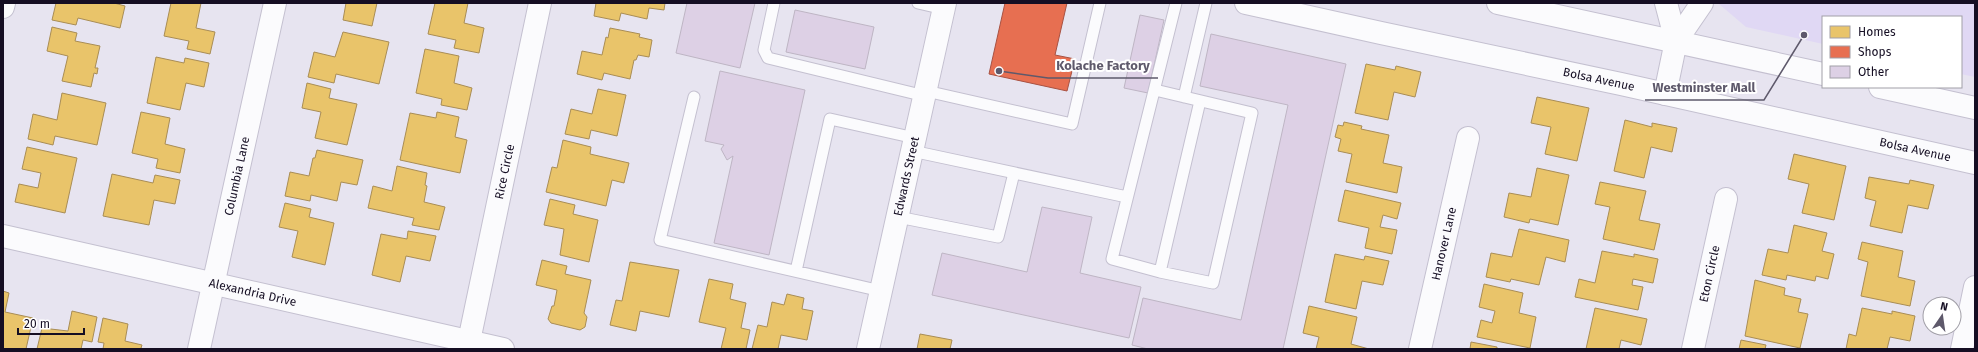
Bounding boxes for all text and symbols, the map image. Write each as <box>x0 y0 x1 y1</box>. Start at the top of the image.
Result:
legend <box>1822 16 1962 88</box>
text: Homes <box>1858 25 1896 39</box>
text: Shops <box>1858 45 1892 59</box>
callout: Kolache Factory <box>1048 53 1158 78</box>
text: Kolache Factory <box>1056 58 1150 73</box>
street label: Bolsa Avenue <box>1562 65 1636 94</box>
text: Other <box>1858 65 1889 79</box>
callout: Westminster Mall <box>1645 75 1764 100</box>
text: Westminster Mall <box>1653 80 1756 95</box>
street label: Edwards Street <box>891 134 922 217</box>
street label: Columbia Lane <box>221 135 252 217</box>
street label: Bolsa Avenue <box>1878 135 1952 164</box>
street label: Rice Circle <box>492 143 517 201</box>
street label: Hanover Lane <box>1429 206 1459 282</box>
street label: Eton Circle <box>1696 244 1723 304</box>
street label: Alexandria Drive <box>208 276 298 309</box>
north arrow <box>1922 296 1962 336</box>
text: N <box>1939 300 1949 314</box>
scale bar <box>18 310 84 336</box>
text: 20 m <box>24 317 50 331</box>

